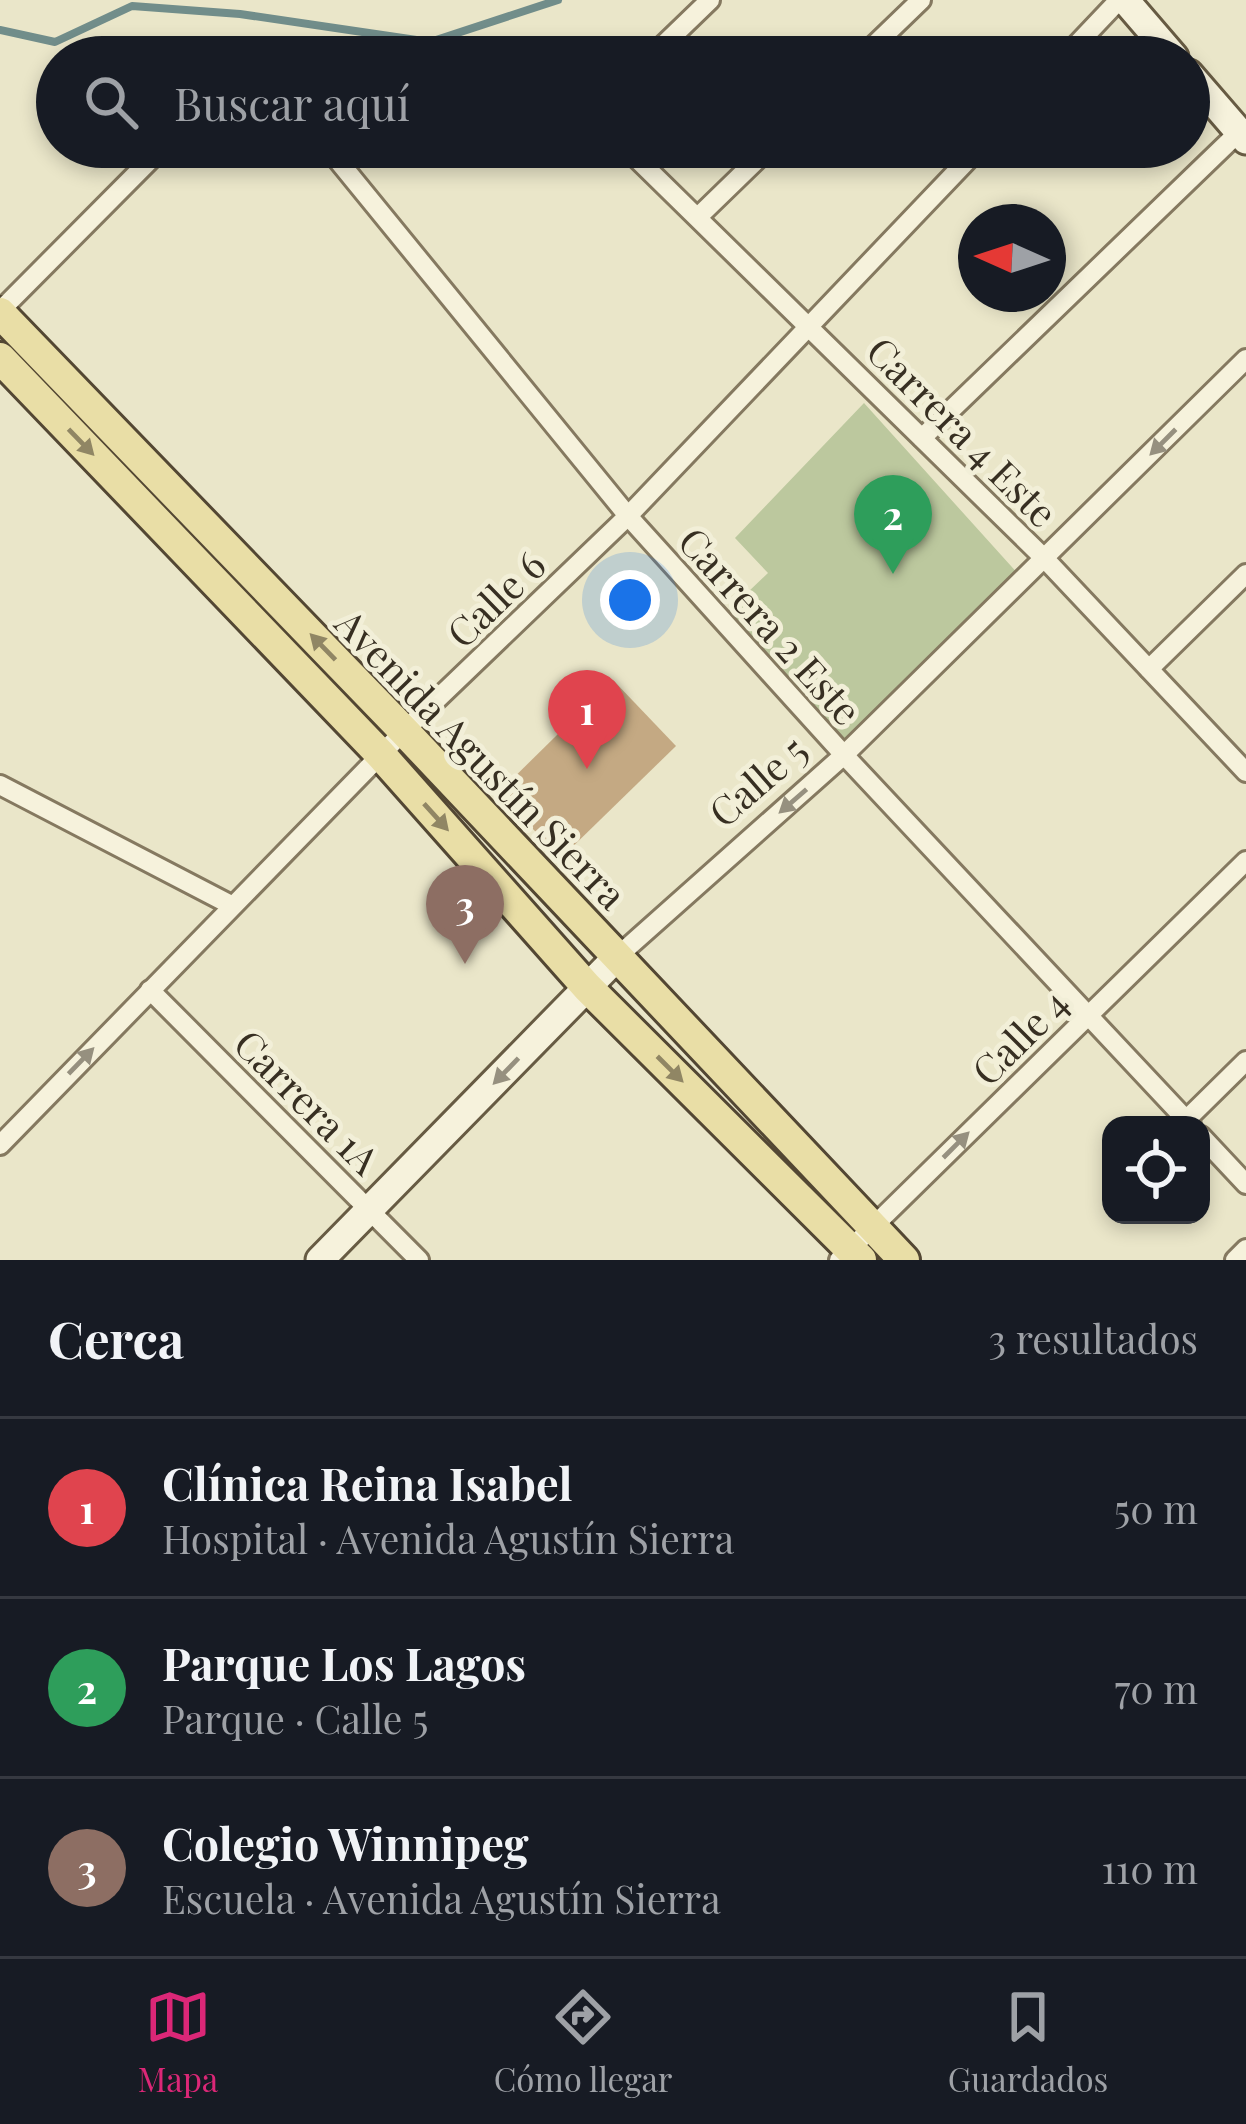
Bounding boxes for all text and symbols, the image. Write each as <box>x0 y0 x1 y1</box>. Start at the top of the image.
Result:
search box <box>36 36 1210 168</box>
icon: search <box>78 69 144 135</box>
text: Buscar aquí <box>174 72 410 132</box>
north arrow <box>958 204 1066 312</box>
street label: Carrera 4 Este <box>857 325 1069 537</box>
one-way arrow <box>66 427 94 456</box>
one-way arrow <box>1149 427 1178 455</box>
pin: 2 <box>854 475 932 574</box>
street label: Carrera 2 Este <box>668 515 874 735</box>
street label: Calle 6 <box>435 538 555 658</box>
your location <box>600 570 660 630</box>
street label: Avenida Agustín Sierra <box>325 596 639 919</box>
one-way arrow <box>309 633 337 661</box>
pin: 1 <box>548 670 626 769</box>
street label: Calle 5 <box>697 723 817 837</box>
one-way arrow <box>778 787 807 814</box>
one-way arrow <box>422 802 449 831</box>
pin: 3 <box>426 865 504 964</box>
street label: Calle 4 <box>960 977 1078 1095</box>
street label: Carrera 1A <box>224 1017 392 1185</box>
one-way arrow <box>67 1046 95 1075</box>
one-way arrow <box>655 1055 684 1083</box>
one-way arrow <box>492 1056 520 1085</box>
map controls <box>1102 1116 1210 1224</box>
button: locate <box>1102 1116 1210 1224</box>
one-way arrow <box>941 1131 970 1159</box>
text: Cerca <box>48 1304 184 1372</box>
text: 3 resultados <box>988 1312 1198 1364</box>
text: Clínica Reina Isabel <box>162 1452 573 1512</box>
text: 1 <box>80 1482 94 1534</box>
text: 50 m <box>1114 1482 1198 1534</box>
text: Hospital · Avenida Agustín Sierra <box>162 1512 734 1564</box>
text: Parque Los Lagos <box>162 1632 526 1692</box>
text: 2 <box>77 1662 97 1714</box>
text: 70 m <box>1114 1662 1198 1714</box>
text: Parque · Calle 5 <box>162 1692 428 1744</box>
text: Colegio Winnipeg <box>162 1812 529 1872</box>
text: 3 <box>77 1842 97 1894</box>
text: 110 m <box>1101 1842 1198 1894</box>
text: Escuela · Avenida Agustín Sierra <box>162 1872 721 1924</box>
tab: Mapa <box>138 1984 218 2100</box>
tab: Cómo llegar <box>494 1984 673 2100</box>
tab: Guardados <box>948 1984 1108 2100</box>

